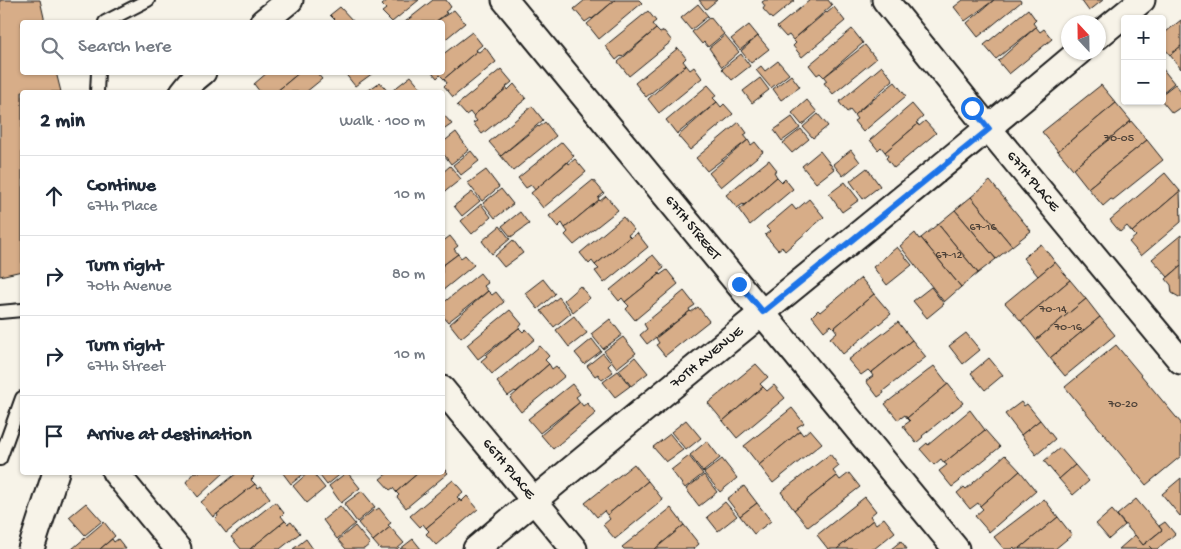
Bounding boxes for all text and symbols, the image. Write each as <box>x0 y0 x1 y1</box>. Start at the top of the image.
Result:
north arrow <box>1061 15 1106 60</box>
map controls <box>1121 15 1166 105</box>
button: + <box>1121 15 1166 60</box>
search box <box>20 20 445 75</box>
icon: search <box>38 34 66 62</box>
text: Search here <box>78 36 172 59</box>
button: − <box>1121 60 1166 105</box>
route start <box>961 97 984 120</box>
text: 2 min <box>40 110 85 135</box>
text: Walk · 100 m <box>339 113 425 132</box>
house number: 70-05 <box>1103 132 1134 146</box>
street label: 67TH PLACE <box>1002 148 1063 216</box>
text: Continue <box>87 175 156 198</box>
icon: ahead <box>40 182 68 210</box>
text: 10 m <box>394 186 425 205</box>
street label: 67TH STREET <box>660 192 725 265</box>
text: 67th Place <box>87 198 157 217</box>
house number: 67-16 <box>969 221 997 235</box>
house number: 67-12 <box>936 249 963 263</box>
text: Turn right <box>87 255 163 278</box>
icon: right <box>40 262 68 290</box>
text: 80 m <box>392 266 425 285</box>
route end <box>728 273 751 296</box>
text: 70th Avenue <box>87 278 171 297</box>
house number: 70-14 <box>1038 303 1067 317</box>
house number: 70-16 <box>1053 321 1083 335</box>
street label: 70TH AVENUE <box>666 322 748 393</box>
text: Turn right <box>87 335 163 358</box>
icon: right <box>40 342 68 370</box>
text: 10 m <box>394 346 425 365</box>
text: 67th Street <box>87 358 165 377</box>
house number: 70-20 <box>1107 398 1138 412</box>
icon: arrive <box>40 422 68 450</box>
text: Arrive at destination <box>87 424 251 447</box>
street label: 66TH PLACE <box>478 435 539 504</box>

